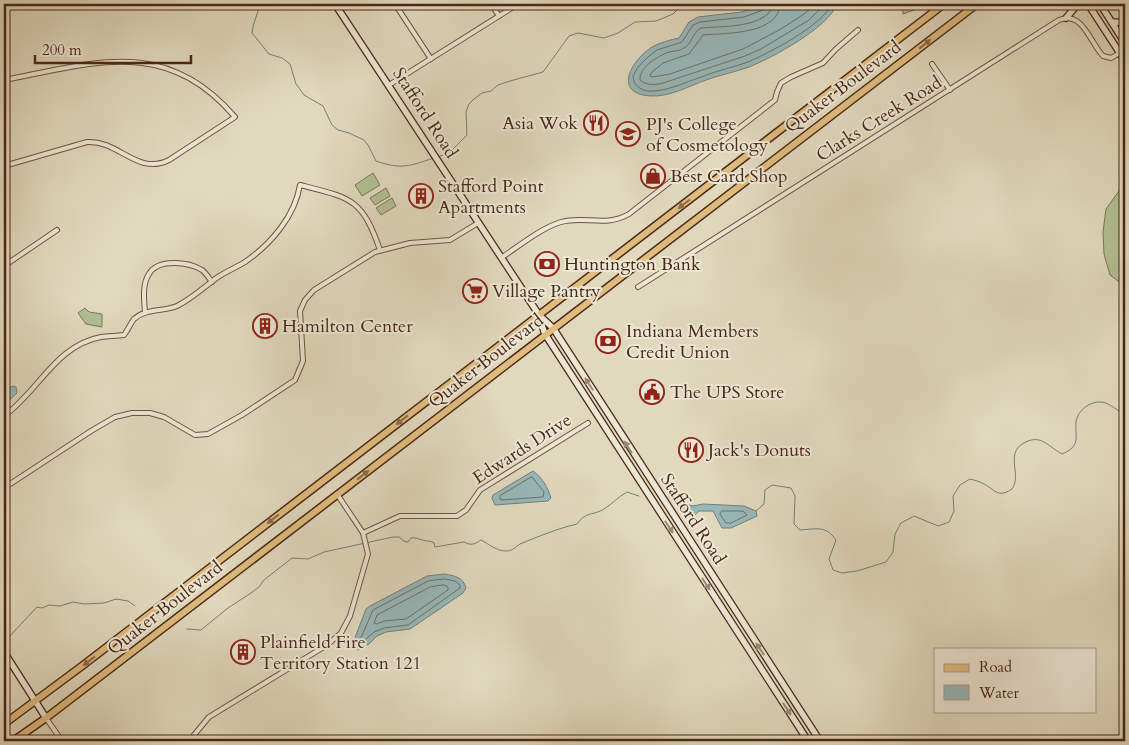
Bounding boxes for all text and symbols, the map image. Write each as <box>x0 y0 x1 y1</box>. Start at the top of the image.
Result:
scale bar <box>35 32 191 64</box>
street label: Quaker Boulevard <box>780 35 907 139</box>
one-way arrow <box>918 38 931 49</box>
text: 200 m <box>42 40 82 60</box>
street label: Stafford Road <box>386 63 464 164</box>
street label: Clarks Creek Road <box>811 70 947 168</box>
restaurant icon: Asia Wok <box>583 110 609 136</box>
place label: Asia Wok <box>502 111 578 136</box>
place label: PJ's College of Cosmetology <box>646 112 769 158</box>
school or university icon: PJ's College of Cosmetology <box>615 121 641 147</box>
shop icon: Best Card Shop <box>640 163 666 189</box>
place label: Best Card Shop <box>670 164 788 189</box>
place label: Stafford Point Apartments <box>438 174 544 220</box>
building icon: Stafford Point Apartments <box>408 183 434 209</box>
one-way arrow <box>677 199 690 209</box>
bank icon: Huntington Bank <box>534 251 560 277</box>
place label: Huntington Bank <box>564 252 701 277</box>
supermarket icon: Village Pantry <box>462 278 488 304</box>
place label: Village Pantry <box>492 279 601 304</box>
street label: Quaker Boulevard <box>423 308 549 414</box>
building icon: Hamilton Center <box>252 313 278 339</box>
place label: Hamilton Center <box>282 314 413 339</box>
place label: Indiana Members Credit Union <box>626 319 758 365</box>
bank icon: Indiana Members Credit Union <box>595 328 621 354</box>
one-way arrow <box>584 378 593 391</box>
public building icon: The UPS Store <box>639 379 665 405</box>
place label: The UPS Store <box>670 380 784 405</box>
street label: Edwards Drive <box>468 408 576 490</box>
one-way arrow <box>395 415 409 425</box>
restaurant icon: Jack's Donuts <box>678 437 704 463</box>
place label: Jack's Donuts <box>705 438 811 463</box>
one-way arrow <box>624 440 633 453</box>
one-way arrow <box>356 469 369 480</box>
street label: Stafford Road <box>654 469 732 570</box>
one-way arrow <box>267 514 280 525</box>
one-way arrow <box>664 521 674 534</box>
street label: Quaker Boulevard <box>102 555 228 661</box>
one-way arrow <box>701 577 710 591</box>
place label: Plainfield Fire Territory Station 121 <box>260 630 422 676</box>
building icon: Plainfield Fire Territory Station 121 <box>230 639 256 665</box>
one-way arrow <box>756 643 765 656</box>
legend <box>934 648 1096 712</box>
one-way arrow <box>83 655 96 666</box>
text: Road <box>979 657 1012 677</box>
text: Water <box>978 683 1020 703</box>
one-way arrow <box>783 702 792 715</box>

